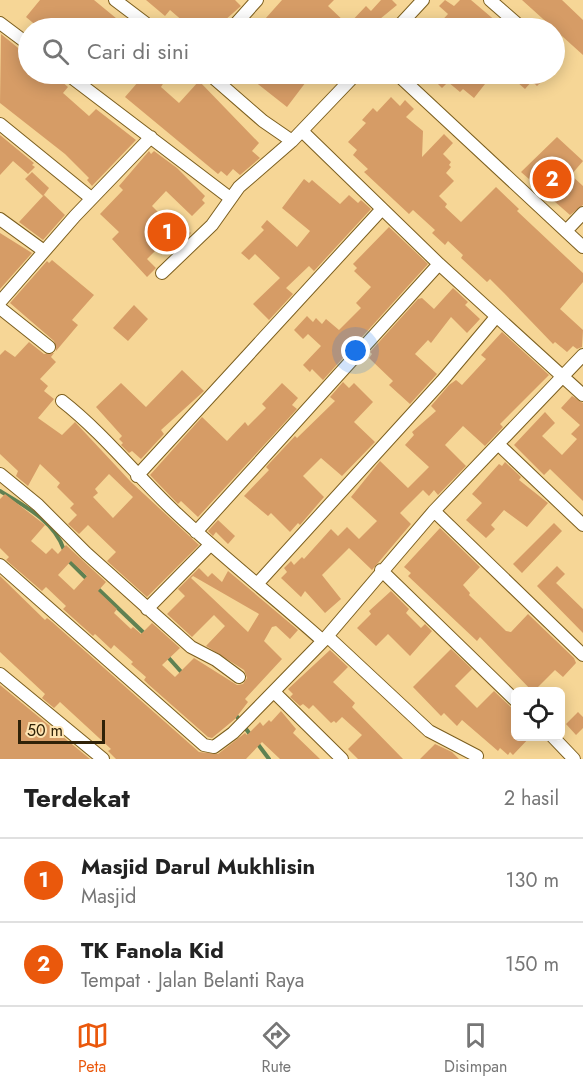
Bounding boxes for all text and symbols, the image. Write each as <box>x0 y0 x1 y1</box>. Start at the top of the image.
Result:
search box <box>18 18 565 84</box>
icon: search <box>39 35 72 68</box>
text: Cari di sini <box>87 35 189 67</box>
pin: 2 <box>532 156 572 201</box>
pin: 1 <box>148 210 186 254</box>
your location <box>341 336 370 365</box>
map controls <box>511 687 565 741</box>
button: locate <box>511 687 565 741</box>
scale bar <box>18 717 105 744</box>
text: 50 m <box>27 719 63 742</box>
text: Terdekat <box>24 779 130 817</box>
text: 2 hasil <box>504 784 559 813</box>
text: Masjid Darul Mukhlisin <box>81 850 315 882</box>
text: 1 <box>38 866 49 895</box>
text: 130 m <box>505 866 559 895</box>
text: Masjid <box>81 882 136 911</box>
text: TK Fanola Kid <box>81 934 224 966</box>
text: 2 <box>37 950 50 979</box>
text: 150 m <box>505 950 559 979</box>
text: Tempat · Jalan Belanti Raya <box>81 966 304 995</box>
tab: Peta <box>76 1019 109 1078</box>
tab: Rute <box>260 1019 293 1078</box>
tab: Disimpan <box>444 1019 507 1078</box>

